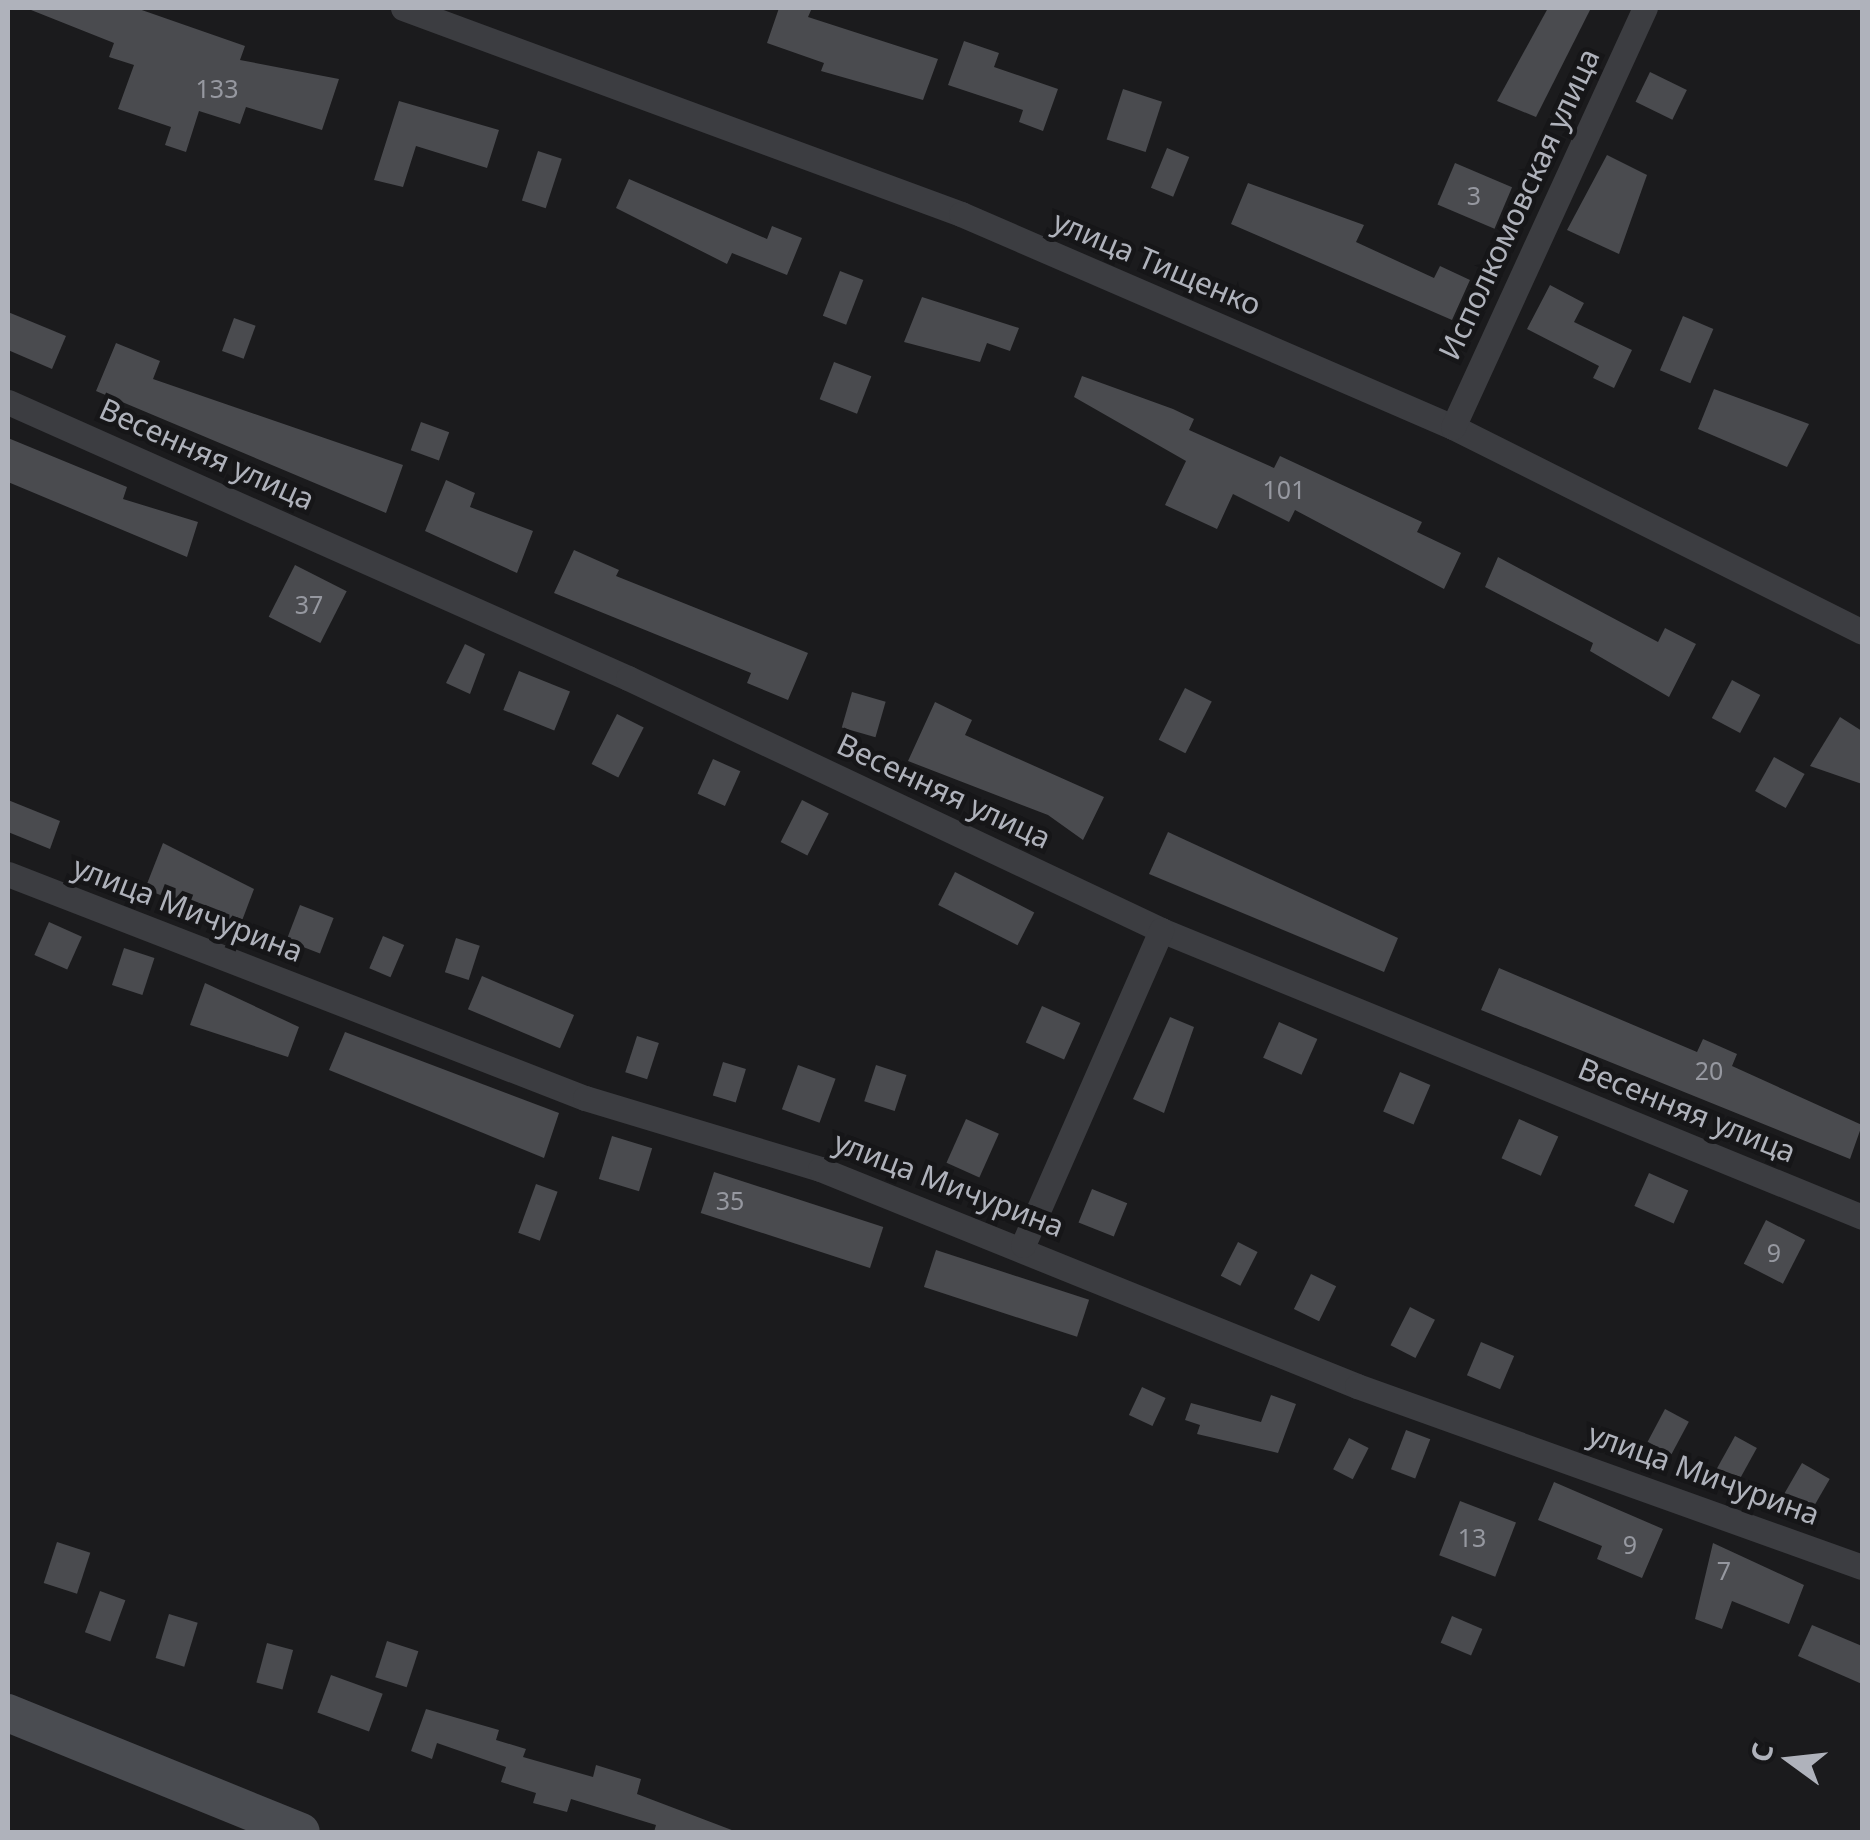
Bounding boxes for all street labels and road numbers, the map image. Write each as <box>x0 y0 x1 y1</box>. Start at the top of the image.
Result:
street label: Исполкомовская улица <box>1431 43 1607 365</box>
street label: улица Тищенко <box>1048 203 1266 323</box>
street label: Весенняя улица <box>94 391 320 517</box>
street label: Весенняя улица <box>832 726 1056 856</box>
street label: улица Мичурина <box>68 849 308 969</box>
street label: Весенняя улица <box>1573 1050 1801 1170</box>
street label: улица Мичурина <box>829 1124 1069 1244</box>
street label: улица Мичурина <box>1583 1415 1825 1533</box>

